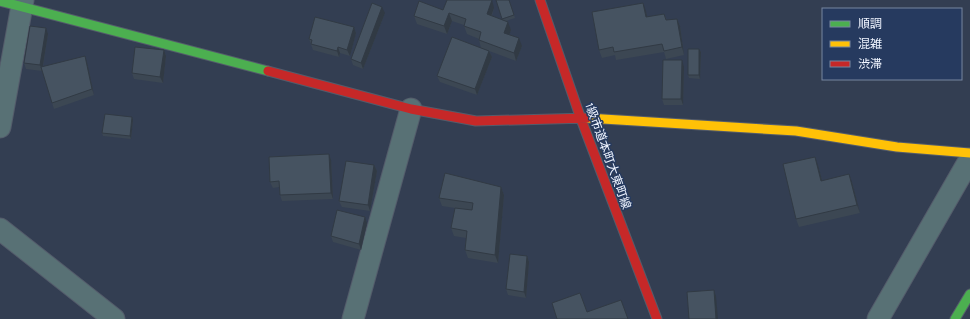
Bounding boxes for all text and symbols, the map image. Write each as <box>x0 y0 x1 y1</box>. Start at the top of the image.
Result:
legend <box>822 8 962 80</box>
text: 順調 <box>858 17 882 31</box>
text: 混雑 <box>858 37 882 51</box>
text: 渋滞 <box>858 57 882 71</box>
street label: 1級市道本町大東町線 <box>582 101 634 211</box>

